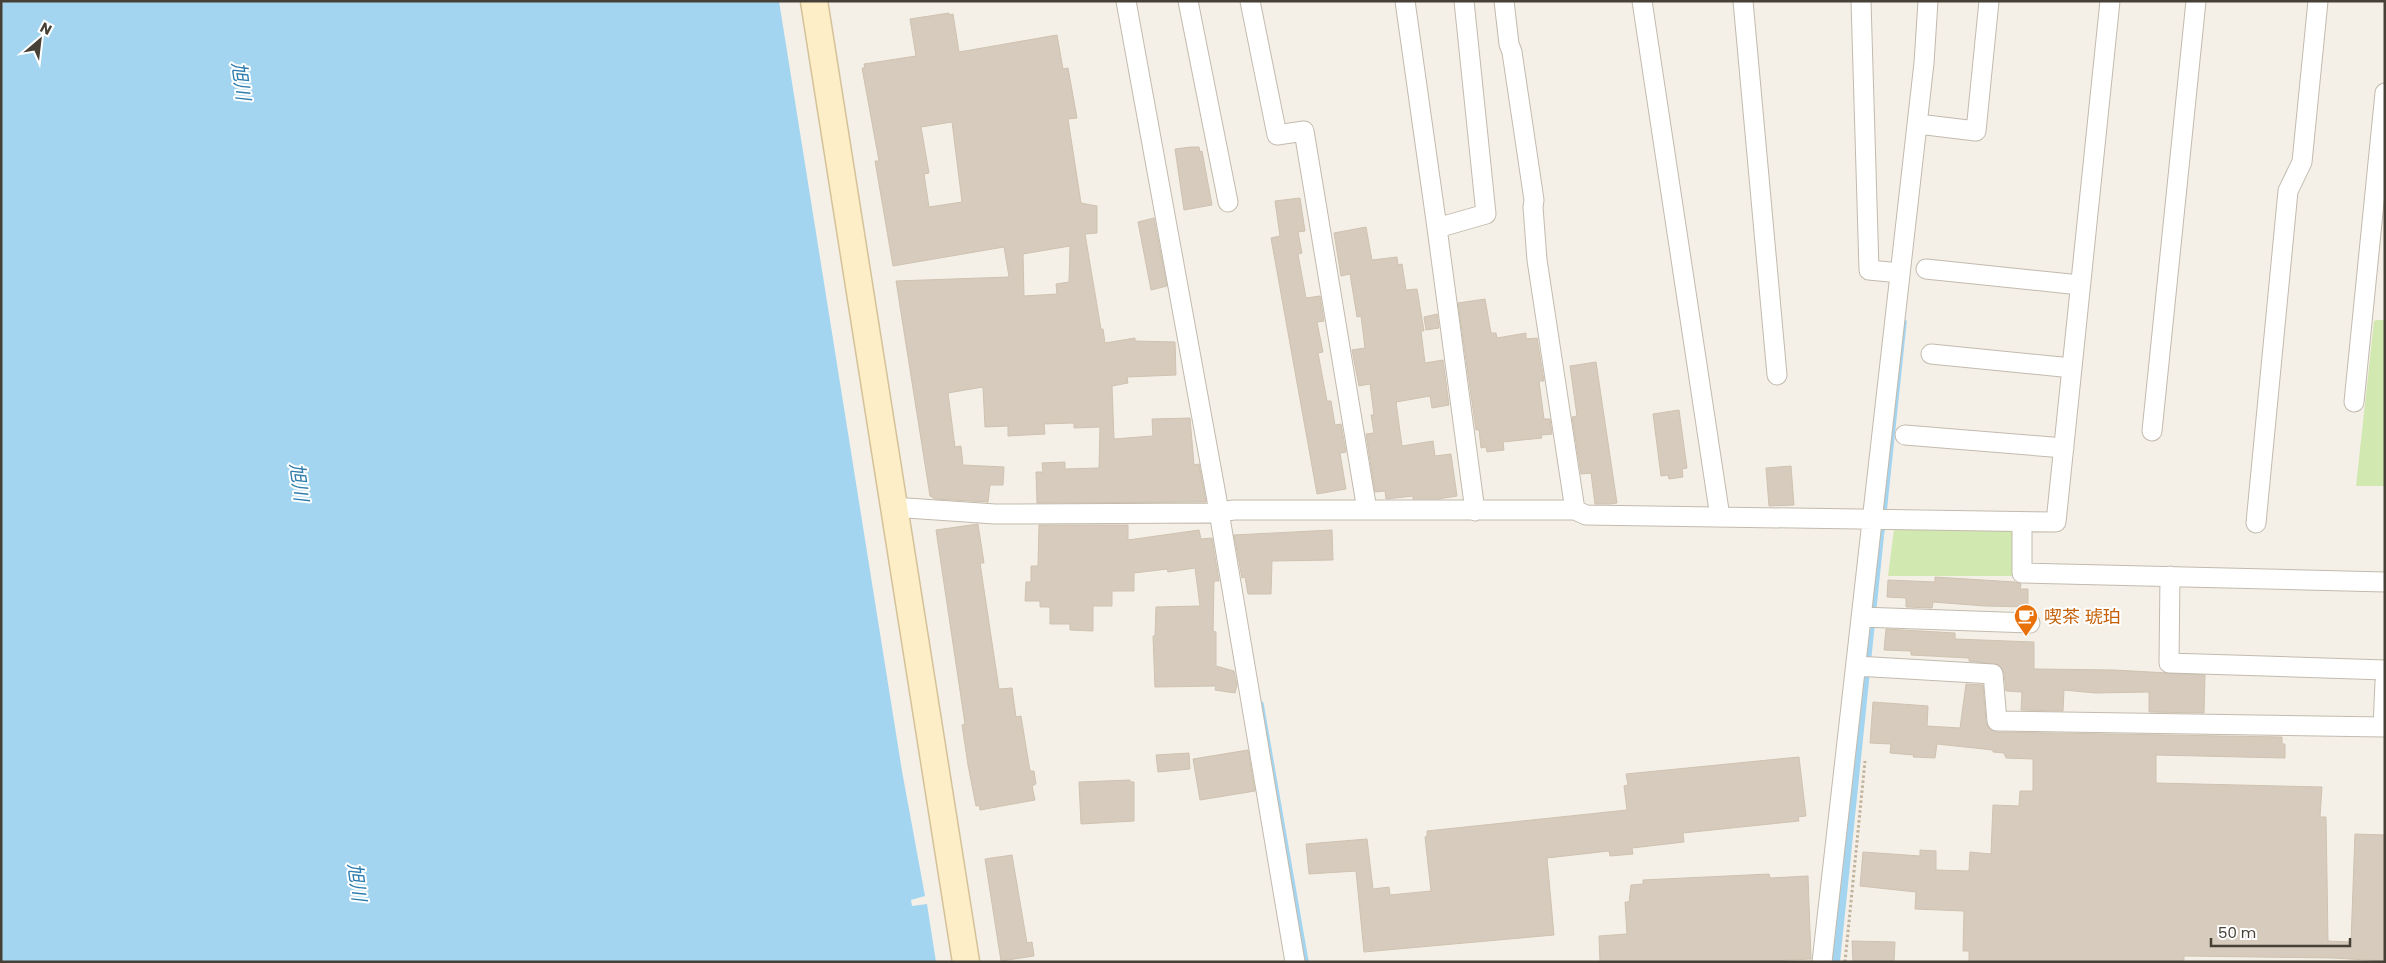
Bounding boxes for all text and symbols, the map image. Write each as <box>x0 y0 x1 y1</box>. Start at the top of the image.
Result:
north arrow <box>15 15 65 65</box>
text: N <box>37 17 55 40</box>
water label: 旭川 <box>225 60 257 104</box>
water label: 旭川 <box>283 461 315 505</box>
cafe icon: 喫茶 琥珀 <box>2013 603 2039 637</box>
place label: 喫茶 琥珀 <box>2044 604 2121 629</box>
water label: 旭川 <box>341 861 373 905</box>
scale bar <box>2211 916 2350 948</box>
text: 50 m <box>2218 922 2256 943</box>

